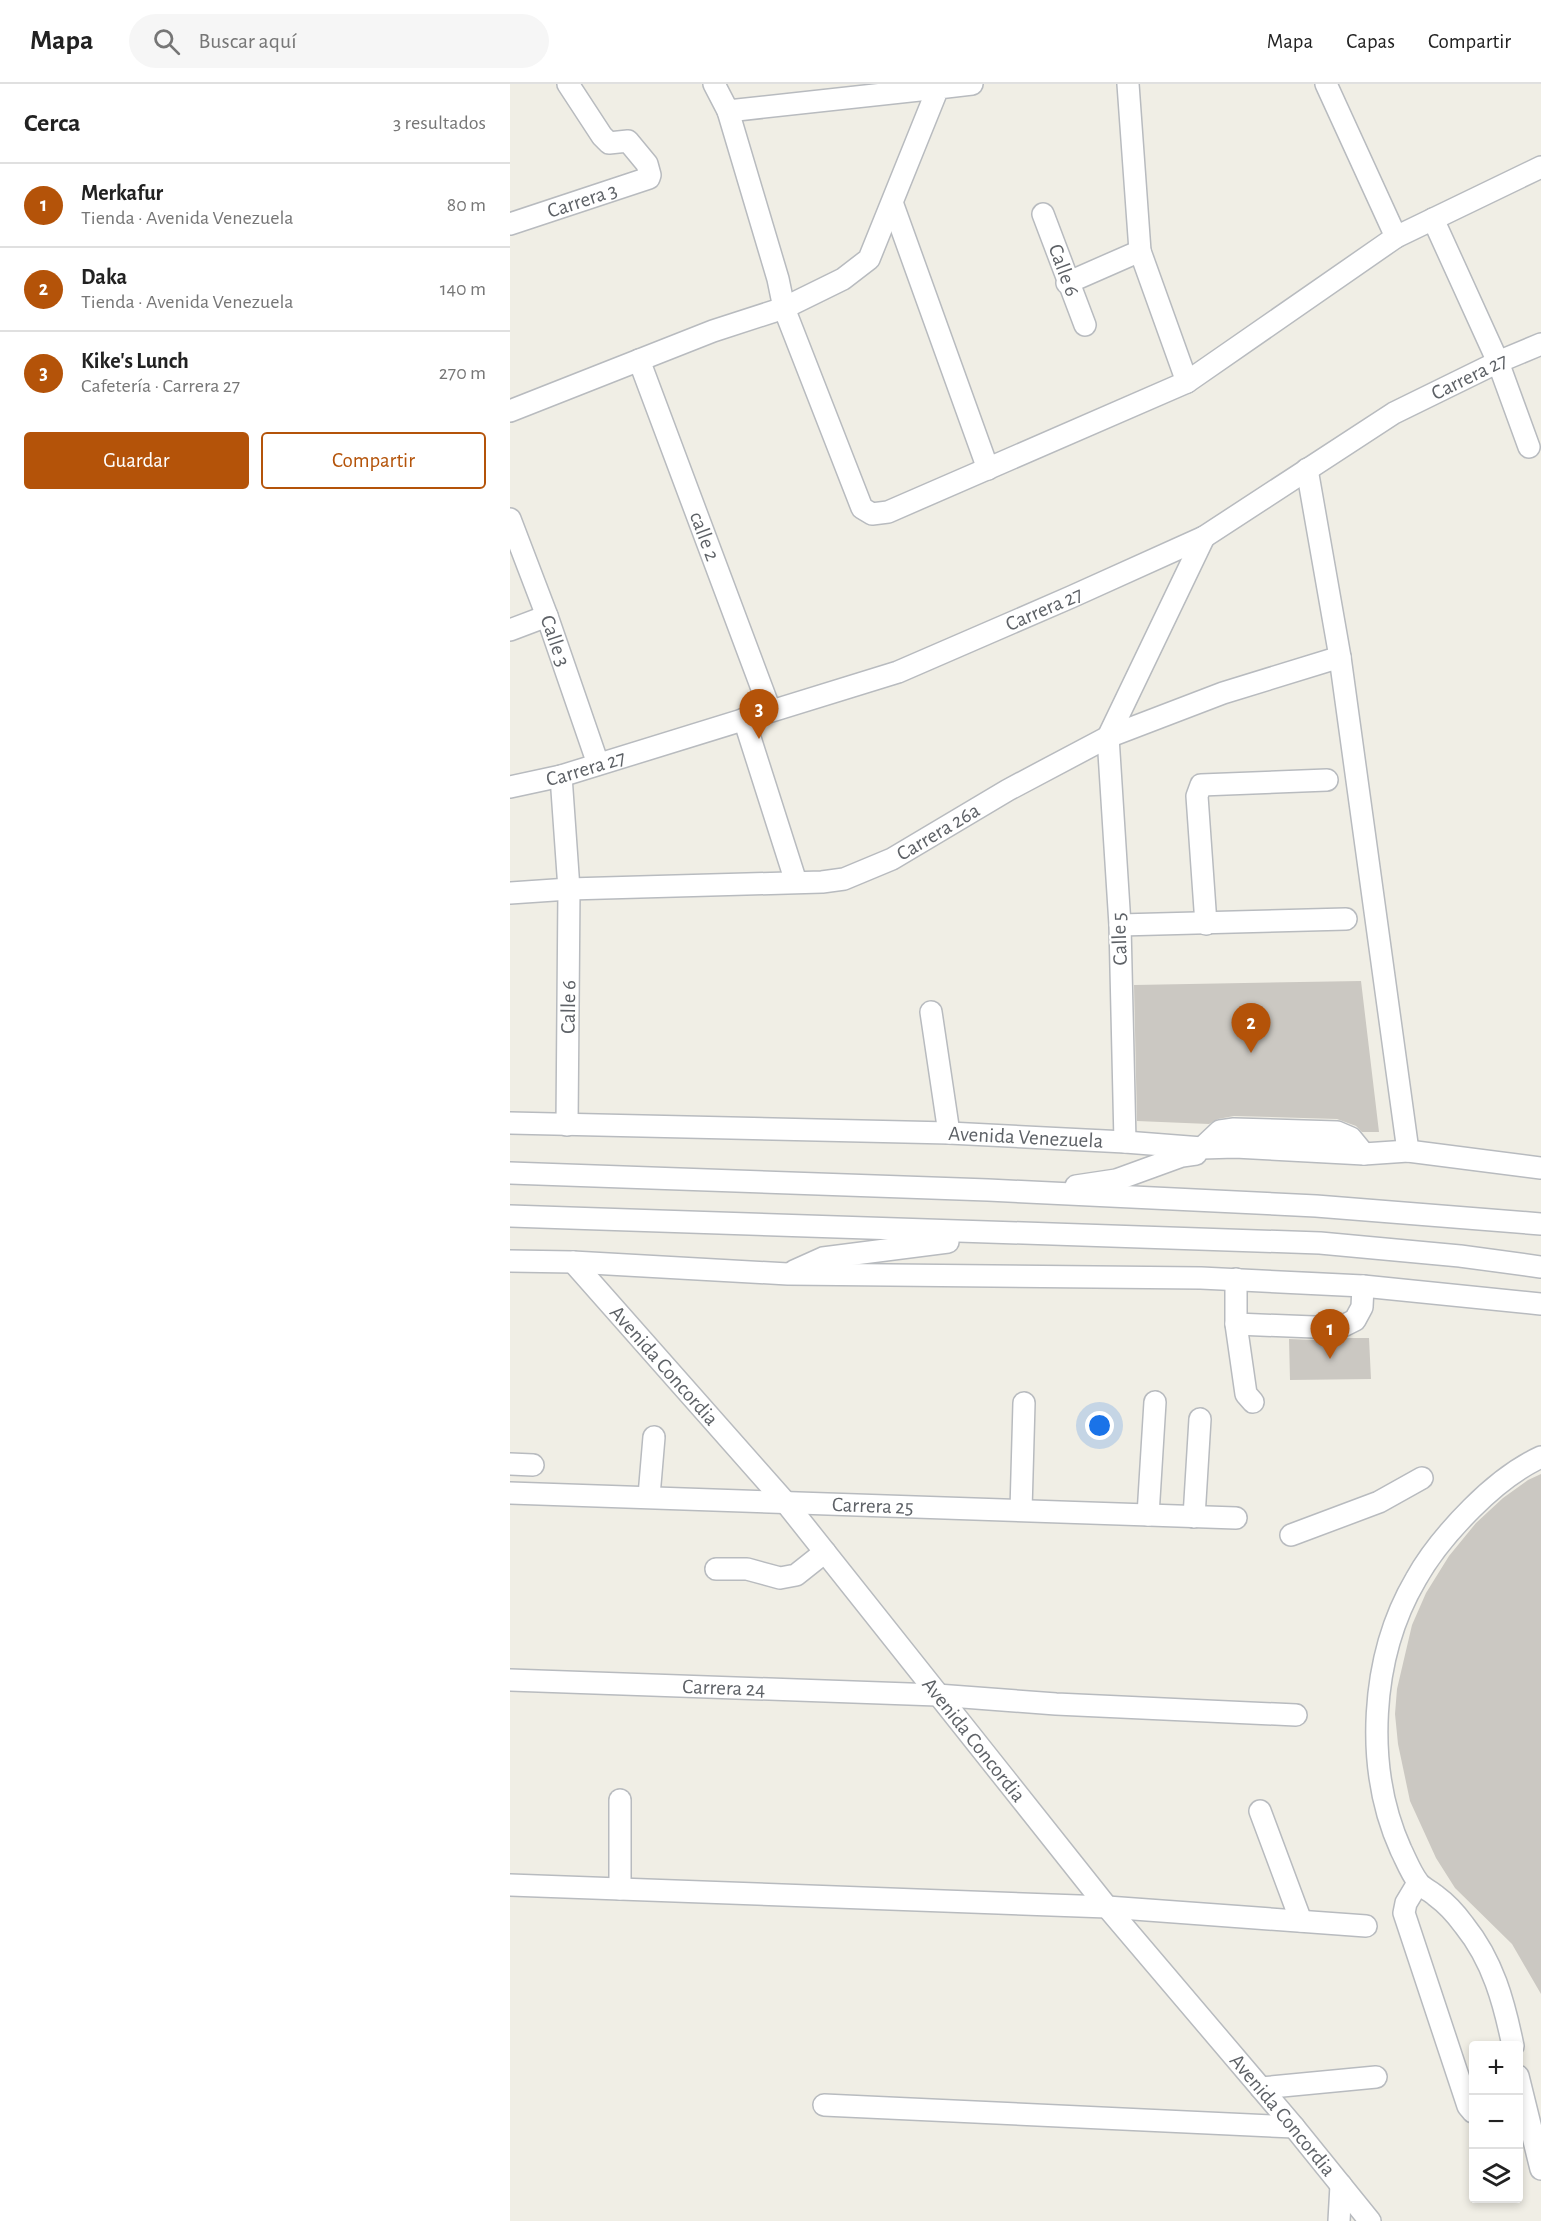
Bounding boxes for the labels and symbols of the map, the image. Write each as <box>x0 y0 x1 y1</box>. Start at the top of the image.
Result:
street label: Carrera 3 <box>545 179 620 222</box>
street label: Calle 6 <box>1044 241 1083 299</box>
street label: Carrera 27 <box>1428 349 1511 404</box>
street label: calle 2 <box>686 509 723 564</box>
street label: Carrera 27 <box>1003 583 1086 635</box>
street label: Calle 3 <box>537 613 574 669</box>
pin: 3 <box>740 690 778 739</box>
street label: Carrera 27 <box>544 747 628 790</box>
street label: Carrera 26a <box>893 799 984 865</box>
street label: Calle 5 <box>1108 912 1131 966</box>
street label: Calle 6 <box>558 980 579 1034</box>
pin: 2 <box>1232 1004 1270 1053</box>
street label: Avenida Venezuela <box>948 1123 1104 1152</box>
street label: Avenida Concordia <box>606 1302 722 1430</box>
pin: 1 <box>1310 1310 1350 1359</box>
your location <box>1085 1411 1114 1440</box>
street label: Carrera 25 <box>832 1494 914 1518</box>
street label: Avenida Concordia <box>918 1674 1029 1806</box>
street label: Carrera 24 <box>682 1676 766 1700</box>
street label: Avenida Concordia <box>1226 2050 1339 2181</box>

